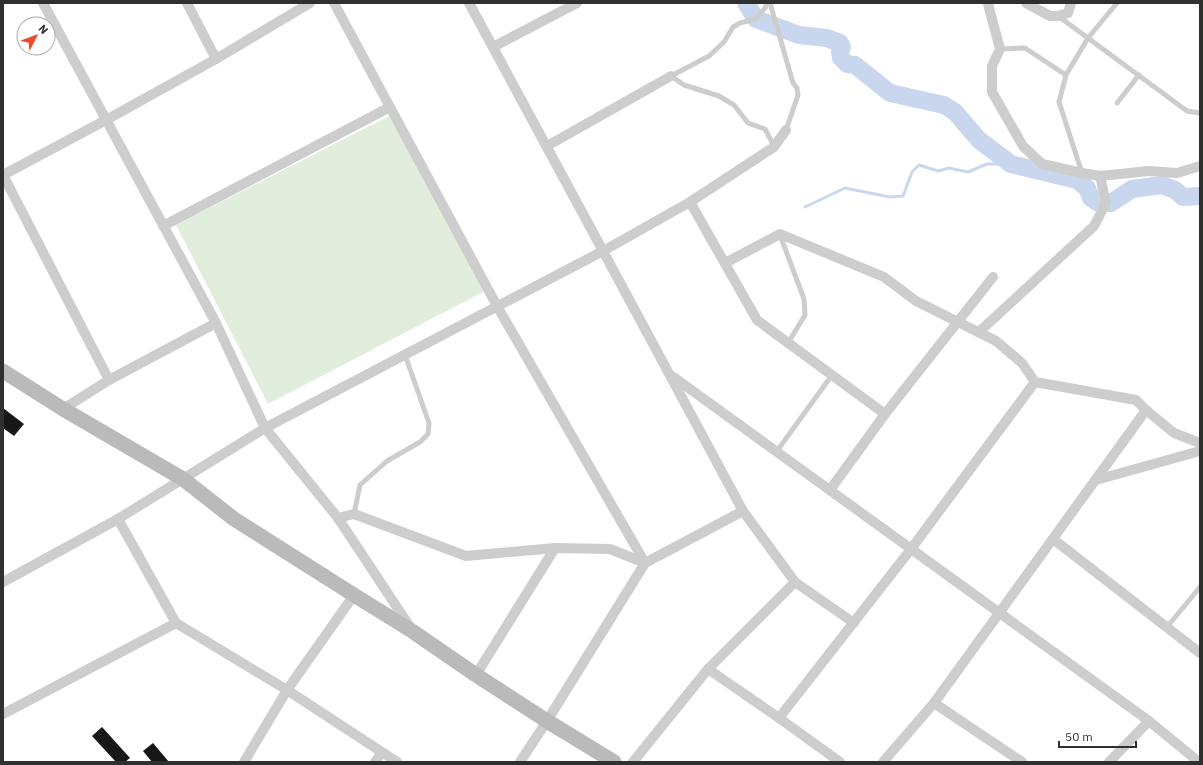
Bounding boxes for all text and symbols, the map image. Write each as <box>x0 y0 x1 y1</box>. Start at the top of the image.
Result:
north arrow <box>16 16 56 56</box>
text: N <box>36 22 51 37</box>
scale bar <box>1059 723 1136 749</box>
text: 50 m <box>1065 729 1093 744</box>

